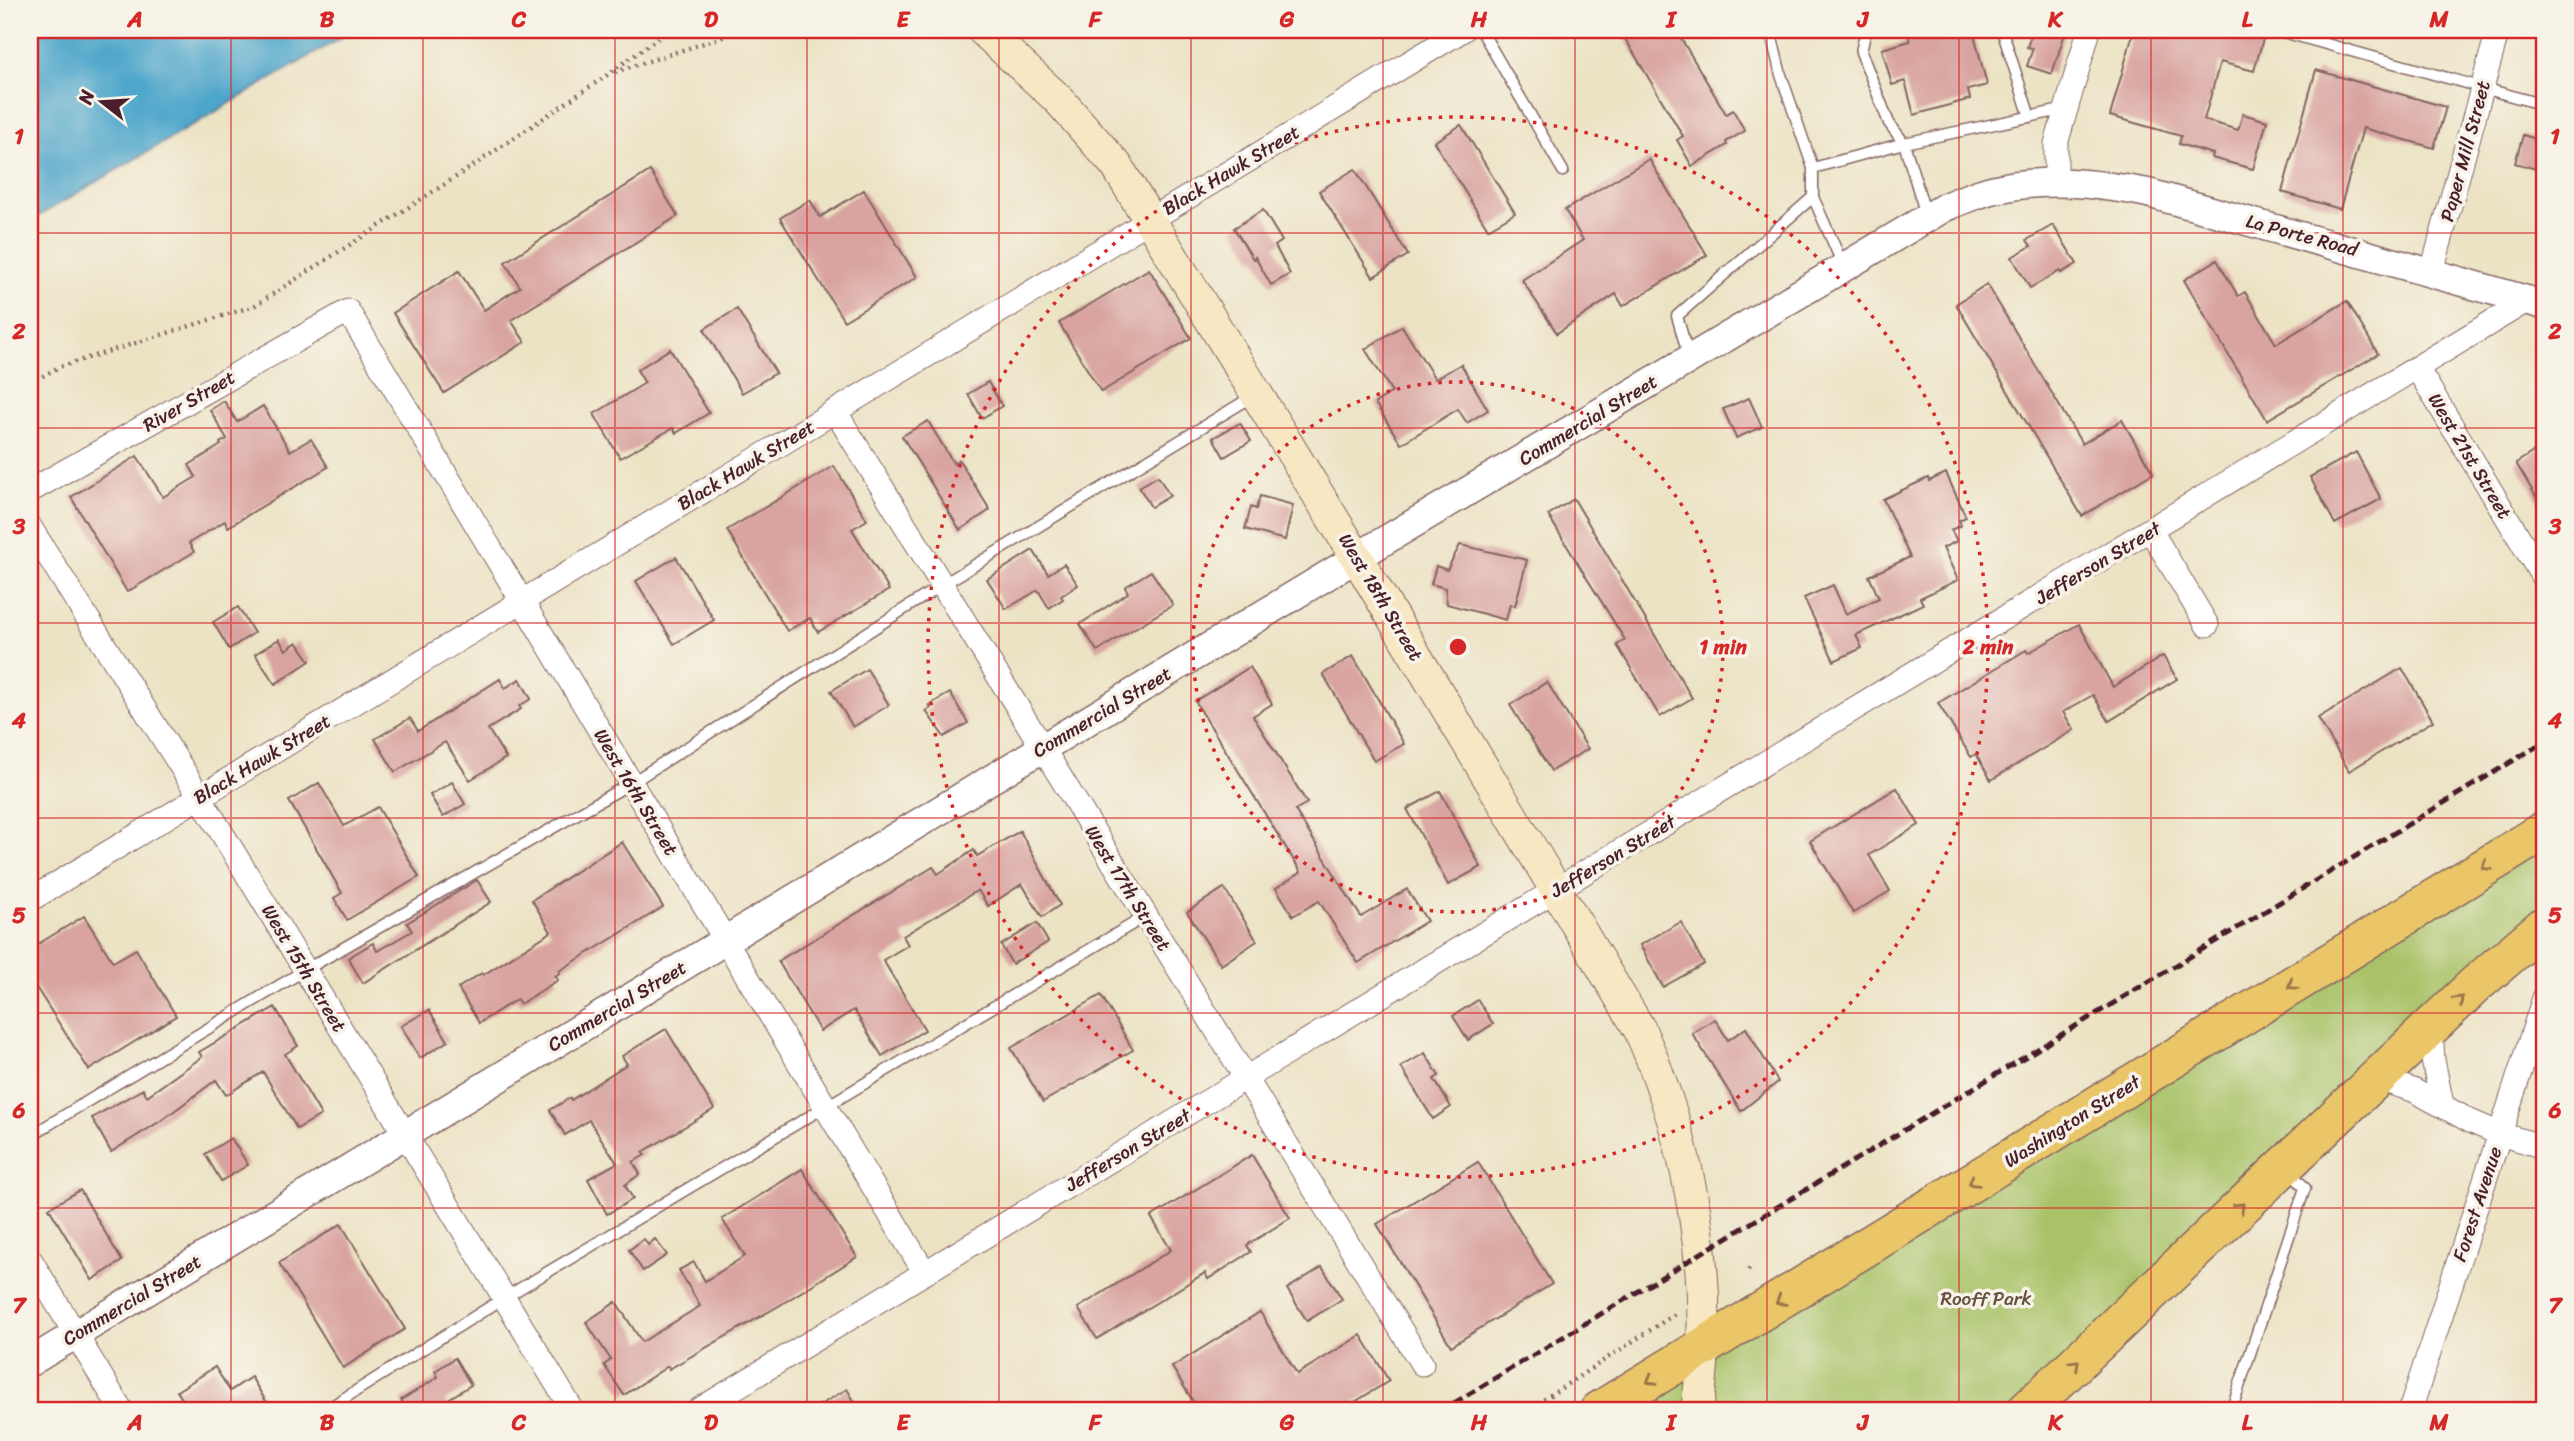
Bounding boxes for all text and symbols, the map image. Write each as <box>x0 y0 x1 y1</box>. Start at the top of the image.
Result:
text: A <box>126 0 143 40</box>
text: B <box>320 0 335 40</box>
text: C <box>511 0 527 40</box>
text: D <box>704 0 719 40</box>
text: E <box>897 0 912 40</box>
text: F <box>1088 0 1103 40</box>
text: G <box>1279 0 1295 40</box>
text: H <box>1470 0 1488 40</box>
text: I <box>1665 0 1677 40</box>
text: J <box>1856 0 1870 40</box>
text: K <box>2047 0 2064 40</box>
text: L <box>2242 0 2253 40</box>
text: M <box>2429 0 2450 40</box>
north arrow <box>66 66 136 136</box>
street label: Paper Mill Street <box>2430 77 2500 225</box>
text: N <box>68 85 104 109</box>
text: 1 <box>14 116 24 157</box>
street label: Black Hawk Street <box>1156 116 1306 224</box>
text: 1 <box>2550 116 2560 157</box>
street label: La Porte Road <box>2242 204 2364 266</box>
text: 2 <box>11 311 26 352</box>
text: 2 <box>2547 311 2562 352</box>
street label: River Street <box>136 361 242 441</box>
street label: Commercial Street <box>1512 365 1664 475</box>
street label: West 21st Street <box>2419 386 2521 526</box>
street label: Black Hawk Street <box>671 411 821 519</box>
text: 3 <box>12 506 26 547</box>
text: 3 <box>2548 506 2562 547</box>
street label: Jefferson Street <box>2028 512 2168 614</box>
street label: West 18th Street <box>1330 527 1432 667</box>
text: 1 min <box>1699 628 1748 666</box>
text: 2 min <box>1962 628 2014 666</box>
centre of rings <box>1446 635 1470 659</box>
street label: Commercial Street <box>1026 657 1178 767</box>
text: 4 <box>11 700 27 741</box>
text: 4 <box>2547 700 2563 741</box>
street label: Black Hawk Street <box>187 705 337 813</box>
street label: West 16th Street <box>585 722 687 862</box>
street label: Jefferson Street <box>1543 805 1683 907</box>
street label: West 17th Street <box>1076 818 1180 958</box>
one-way arrow <box>2481 858 2494 871</box>
text: 5 <box>12 895 26 936</box>
text: 5 <box>2548 895 2562 936</box>
street label: West 15th Street <box>253 898 355 1038</box>
street label: Commercial Street <box>541 951 693 1061</box>
one-way arrow <box>2287 977 2300 990</box>
one-way arrow <box>2451 996 2464 1009</box>
street label: Washington Street <box>1997 1065 2148 1176</box>
text: 6 <box>11 1090 26 1131</box>
text: 6 <box>2547 1090 2562 1131</box>
street label: Jefferson Street <box>1058 1099 1198 1201</box>
street label: Forest Avenue <box>2443 1142 2511 1266</box>
one-way arrow <box>1968 1173 1981 1186</box>
one-way arrow <box>2232 1202 2245 1215</box>
street label: Commercial Street <box>56 1245 208 1355</box>
park label: Rooff Park <box>1940 1282 2032 1315</box>
text: 7 <box>12 1285 27 1326</box>
text: 7 <box>2548 1285 2563 1326</box>
one-way arrow <box>1774 1293 1787 1306</box>
one-way arrow <box>2067 1359 2080 1372</box>
one-way arrow <box>1646 1371 1659 1384</box>
text: A <box>126 1402 143 1441</box>
text: B <box>320 1402 335 1441</box>
text: C <box>511 1402 527 1441</box>
text: D <box>704 1402 719 1441</box>
text: E <box>897 1402 912 1441</box>
text: F <box>1088 1402 1103 1441</box>
text: G <box>1279 1402 1295 1441</box>
text: H <box>1470 1402 1488 1441</box>
text: I <box>1665 1402 1677 1441</box>
text: J <box>1856 1402 1870 1441</box>
text: K <box>2047 1402 2064 1441</box>
text: L <box>2242 1402 2253 1441</box>
text: M <box>2429 1402 2450 1441</box>

